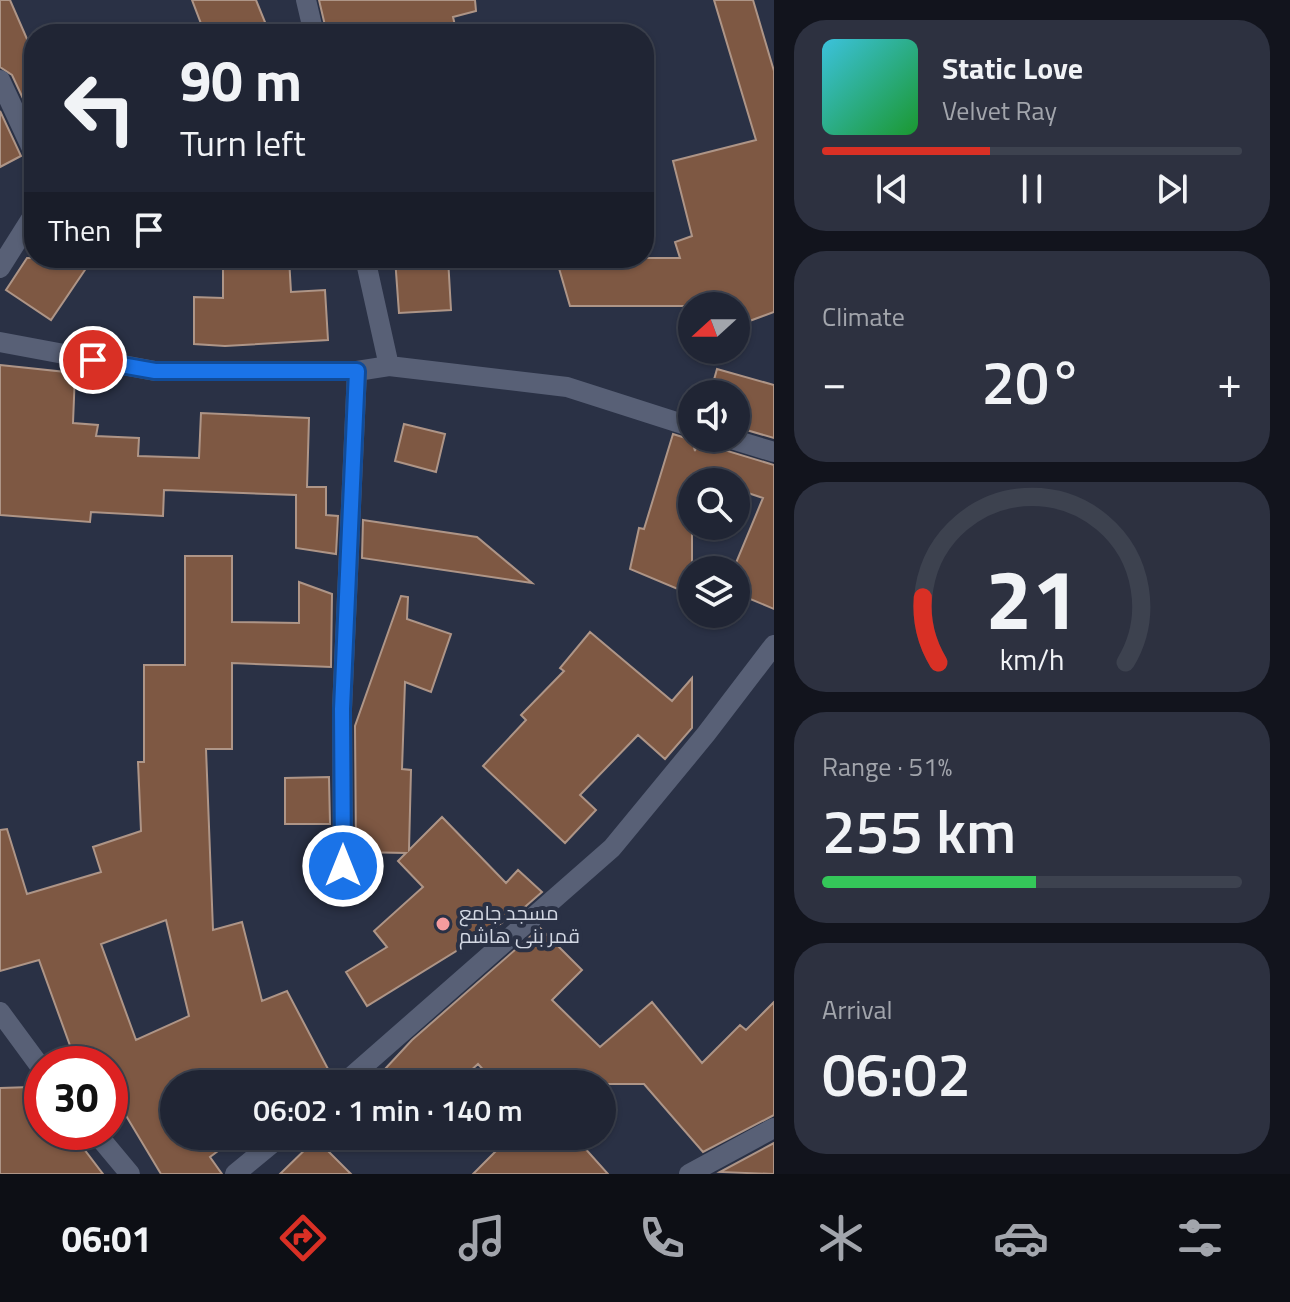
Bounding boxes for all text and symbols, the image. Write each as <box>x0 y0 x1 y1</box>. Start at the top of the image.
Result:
text: 90 m <box>180 38 302 123</box>
text: Static Love <box>942 45 1083 91</box>
icon: left <box>48 56 152 160</box>
text: Velvet Ray <box>942 91 1057 130</box>
text: Turn left <box>180 115 306 170</box>
icon: previous <box>870 167 914 211</box>
icon: pause <box>1010 167 1054 211</box>
icon: next <box>1150 167 1194 211</box>
text: Then <box>48 207 111 253</box>
icon: arrive <box>127 208 171 252</box>
north arrow <box>678 292 750 364</box>
map controls <box>678 292 750 628</box>
text: Climate <box>822 297 905 336</box>
pin <box>59 326 127 394</box>
text: 20° <box>982 336 1082 427</box>
icon: arrive <box>71 338 115 382</box>
text: − <box>822 348 847 415</box>
text: + <box>1217 348 1242 415</box>
button: sound <box>678 380 750 452</box>
button: search <box>678 468 750 540</box>
text: 21 <box>985 535 1079 661</box>
button: layers <box>678 556 750 628</box>
text: km/h <box>1000 638 1064 681</box>
text: Range · 51% <box>822 747 952 786</box>
text: 255 km <box>822 785 1016 876</box>
position arrow <box>301 824 385 908</box>
place label: مسجد جامع قمر بنی هاشم <box>459 897 580 951</box>
marker: مسجد جامع قمر بنی هاشم <box>434 915 452 933</box>
text: Arrival <box>822 990 893 1029</box>
text: 06:02 <box>822 1028 971 1119</box>
speed limit sign: 30 <box>24 1046 128 1150</box>
text: 06:02 · 1 min · 140 m <box>253 1087 523 1133</box>
icon: directions <box>275 1210 331 1266</box>
icon: music <box>454 1210 510 1266</box>
icon: phone <box>634 1210 690 1266</box>
icon: climate <box>813 1210 869 1266</box>
icon: car <box>993 1210 1049 1266</box>
icon: filters <box>1172 1210 1228 1266</box>
text: 06:01 <box>62 1211 152 1266</box>

